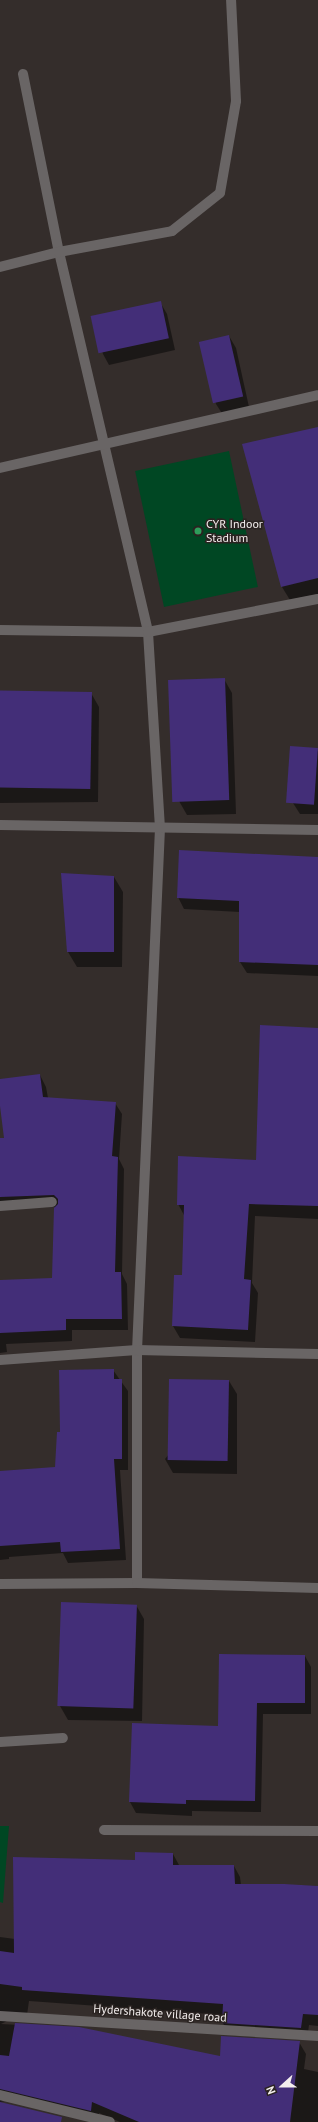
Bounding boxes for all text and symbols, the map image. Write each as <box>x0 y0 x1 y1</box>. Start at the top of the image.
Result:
place label: CYR Indoor Stadium <box>206 517 263 545</box>
marker: CYR Indoor Stadium <box>193 526 203 536</box>
street label: Hydershakote village road <box>93 2001 227 2025</box>
north arrow <box>262 2066 302 2106</box>
text: N <box>263 2084 279 2096</box>

